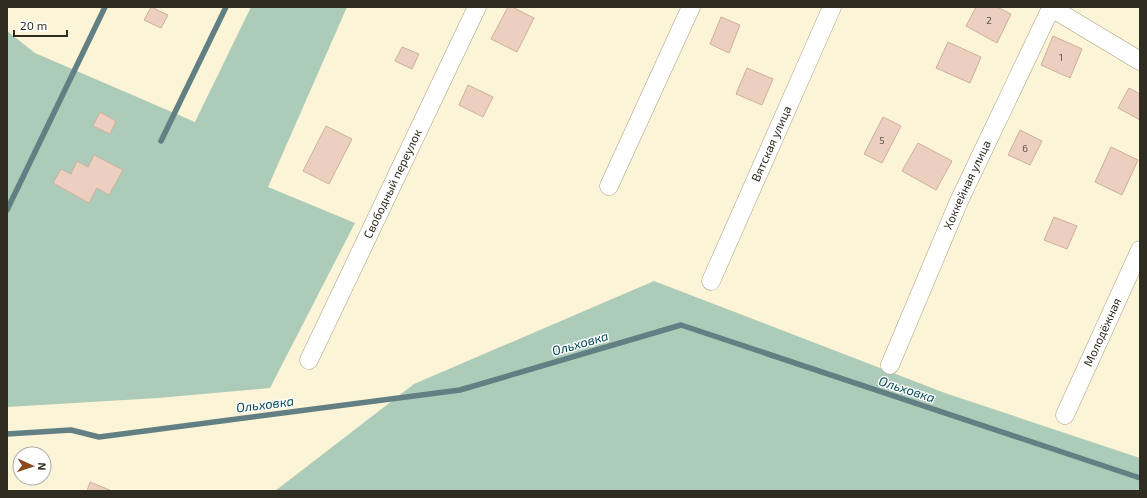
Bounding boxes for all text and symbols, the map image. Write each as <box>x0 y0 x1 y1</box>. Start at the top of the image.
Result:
scale bar <box>14 12 67 38</box>
house number: 2 <box>986 14 992 26</box>
text: 20 m <box>20 18 47 32</box>
house number: 1 <box>1059 51 1063 63</box>
street label: Вятская улица <box>748 103 794 183</box>
street label: Свободный переулок <box>360 126 424 240</box>
house number: 5 <box>879 134 885 146</box>
street label: Хоккейная улица <box>940 138 993 231</box>
house number: 6 <box>1022 142 1028 154</box>
street label: Молодёжная <box>1080 295 1123 368</box>
water label: Ольховка <box>550 327 610 359</box>
water label: Ольховка <box>877 372 937 406</box>
water label: Ольховка <box>235 393 295 415</box>
north arrow <box>12 446 52 486</box>
text: N <box>36 462 49 471</box>

